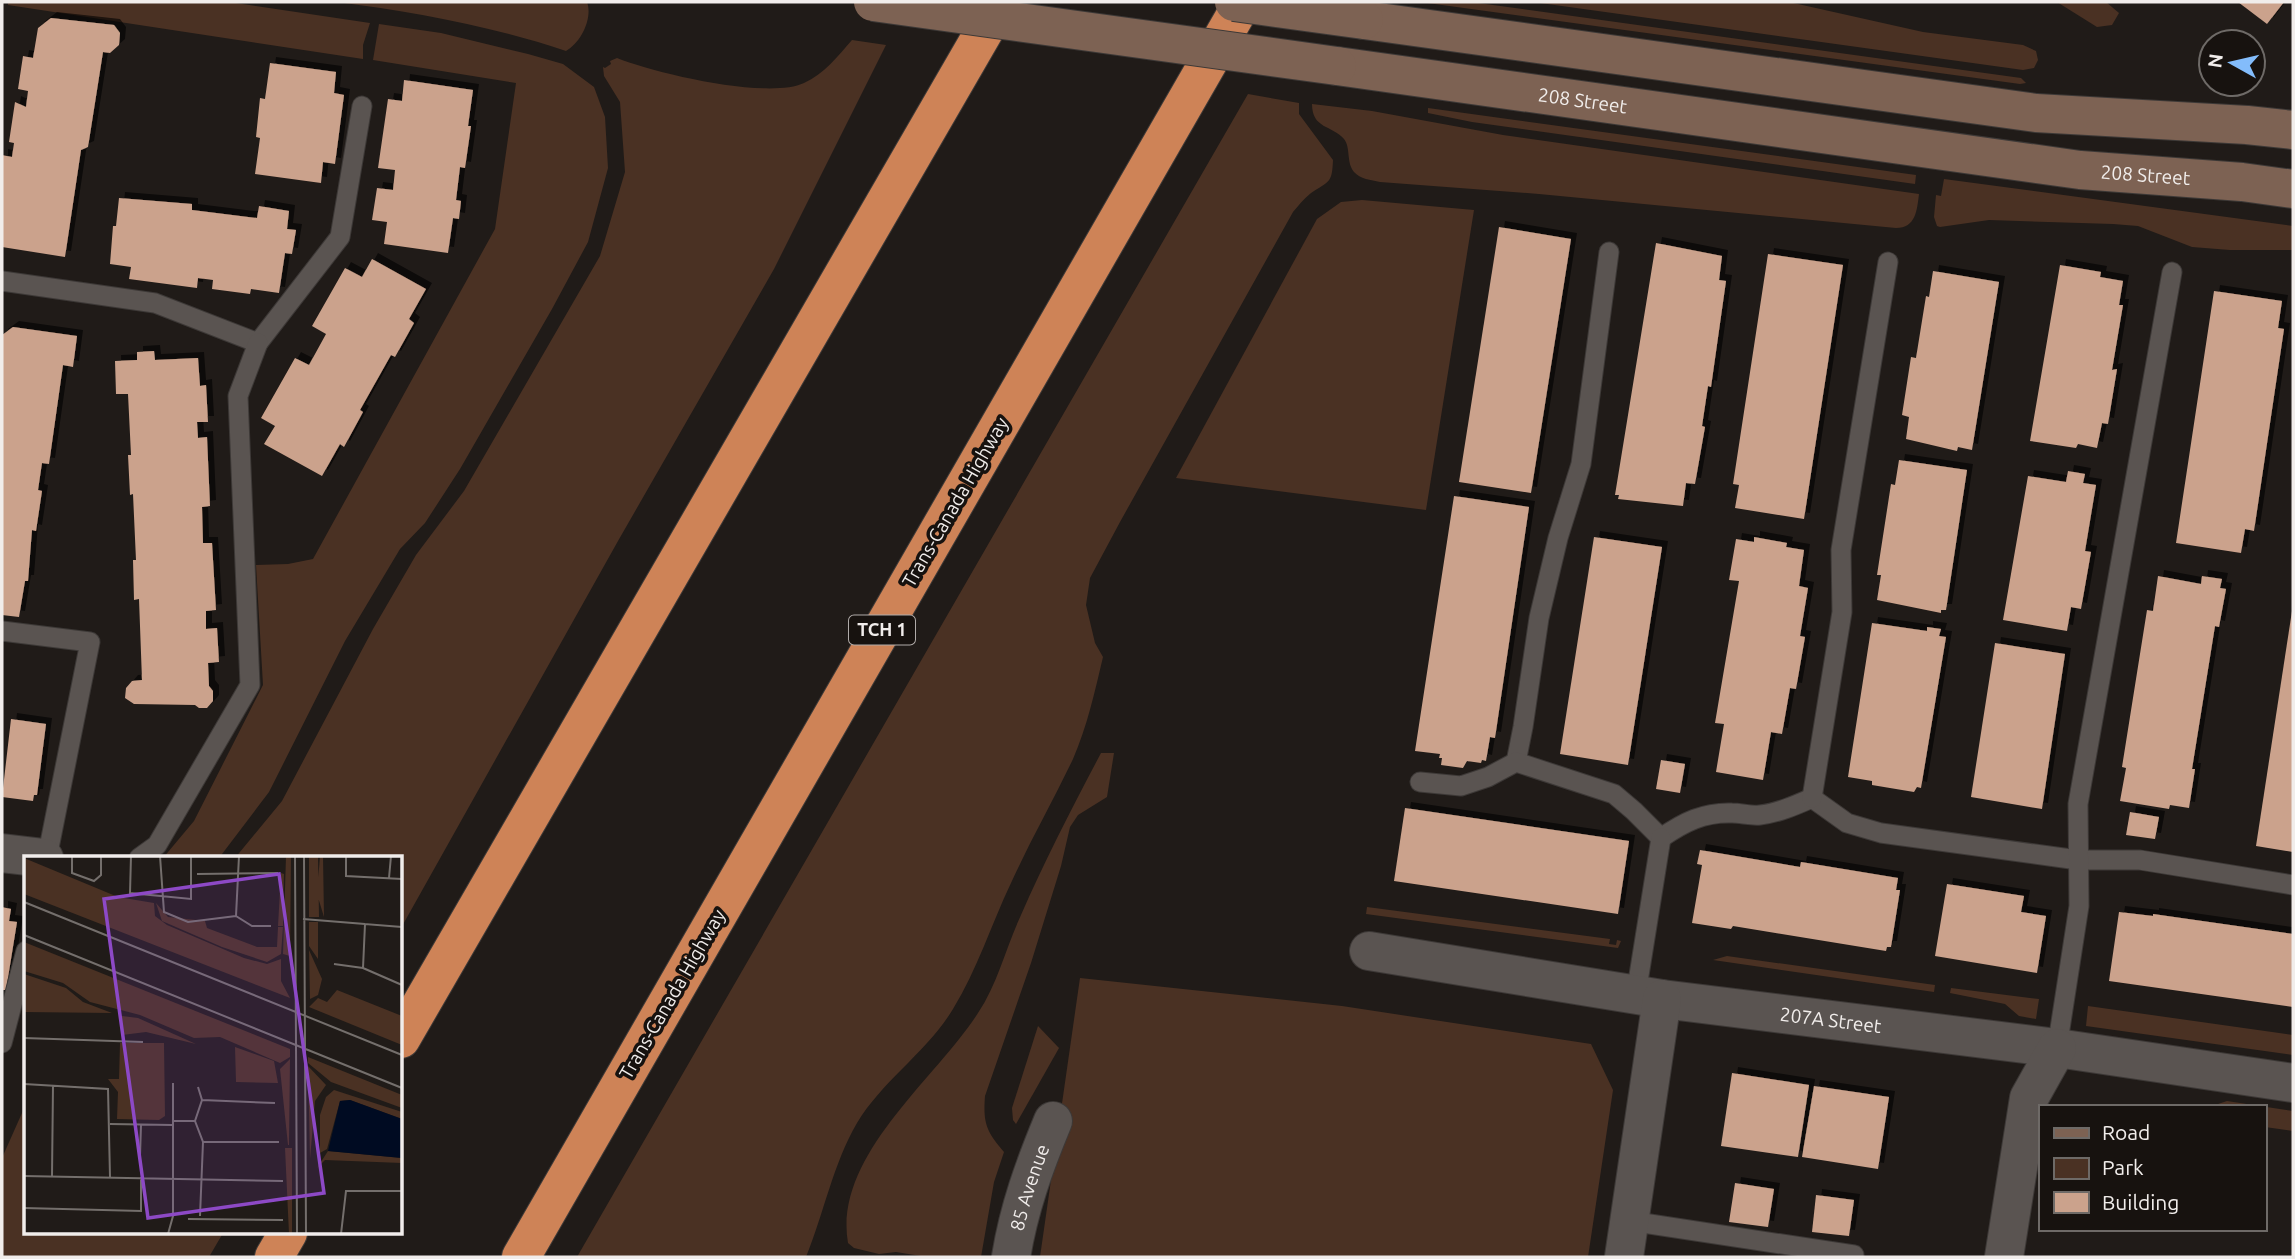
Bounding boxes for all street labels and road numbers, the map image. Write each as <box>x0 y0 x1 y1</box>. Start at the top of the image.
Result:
street label: 208 Street <box>1537 83 1629 118</box>
street label: 208 Street <box>2100 161 2192 189</box>
street label: Trans-Canada Highway <box>897 413 1013 591</box>
road number: TCH 1 <box>849 616 915 644</box>
street label: Trans-Canada Highway <box>614 905 730 1083</box>
street label: 207A Street <box>1779 1003 1883 1037</box>
street label: 85 Avenue <box>1005 1141 1054 1233</box>

